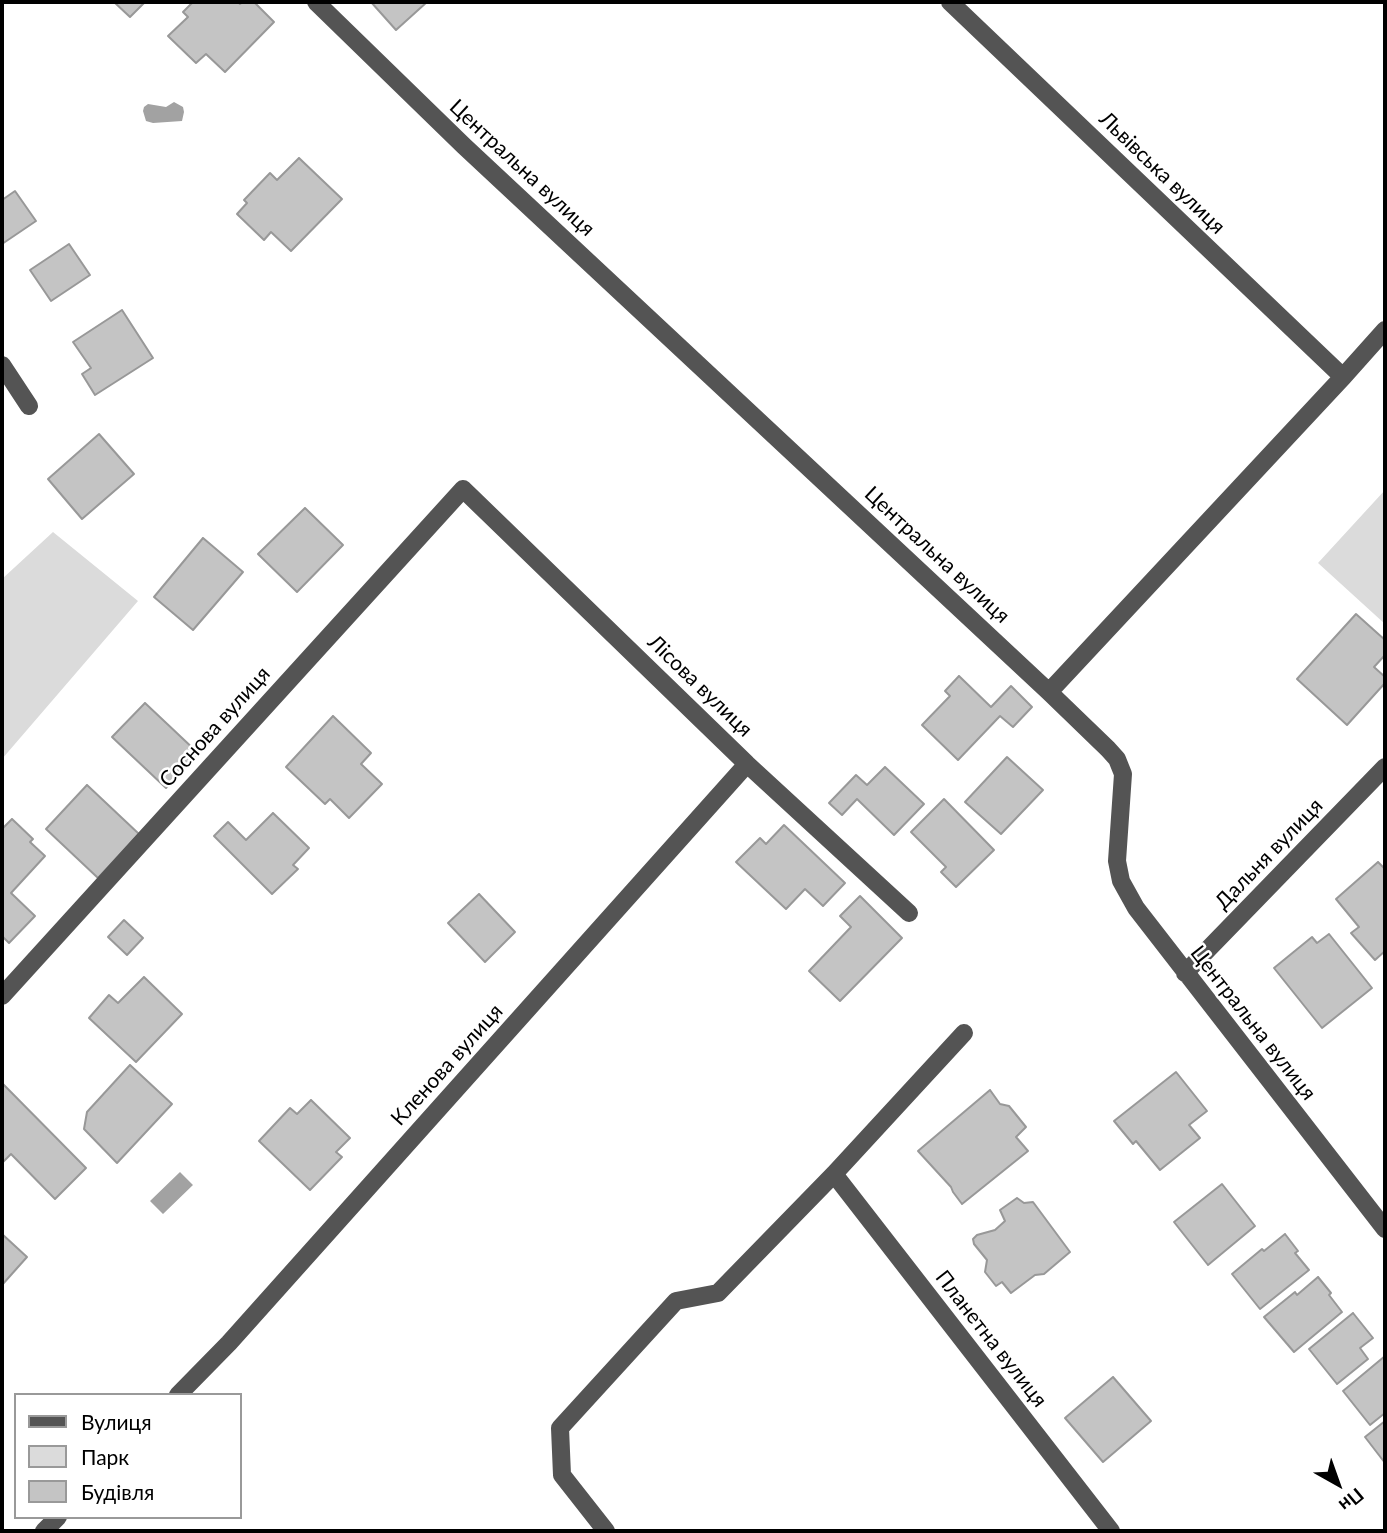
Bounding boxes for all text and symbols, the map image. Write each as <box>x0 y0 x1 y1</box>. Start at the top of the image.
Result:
street label: Центральна вулиця <box>444 94 600 242</box>
street label: Львівська вулиця <box>1094 107 1230 239</box>
street label: Центральна вулиця <box>859 481 1015 629</box>
street label: Лісова вулиця <box>643 630 757 742</box>
street label: Соснова вулиця <box>154 662 276 792</box>
street label: Дальня вулиця <box>1210 793 1328 915</box>
street label: Центральна вулиця <box>1185 941 1321 1105</box>
street label: Кленова вулиця <box>386 999 508 1131</box>
street label: Планетна вулиця <box>930 1266 1052 1412</box>
legend <box>14 1393 242 1519</box>
text: Вулиця <box>81 1409 152 1434</box>
text: Парк <box>81 1444 129 1469</box>
north arrow <box>1303 1449 1373 1519</box>
text: Будівля <box>81 1479 154 1504</box>
text: Пн <box>1335 1484 1369 1517</box>

